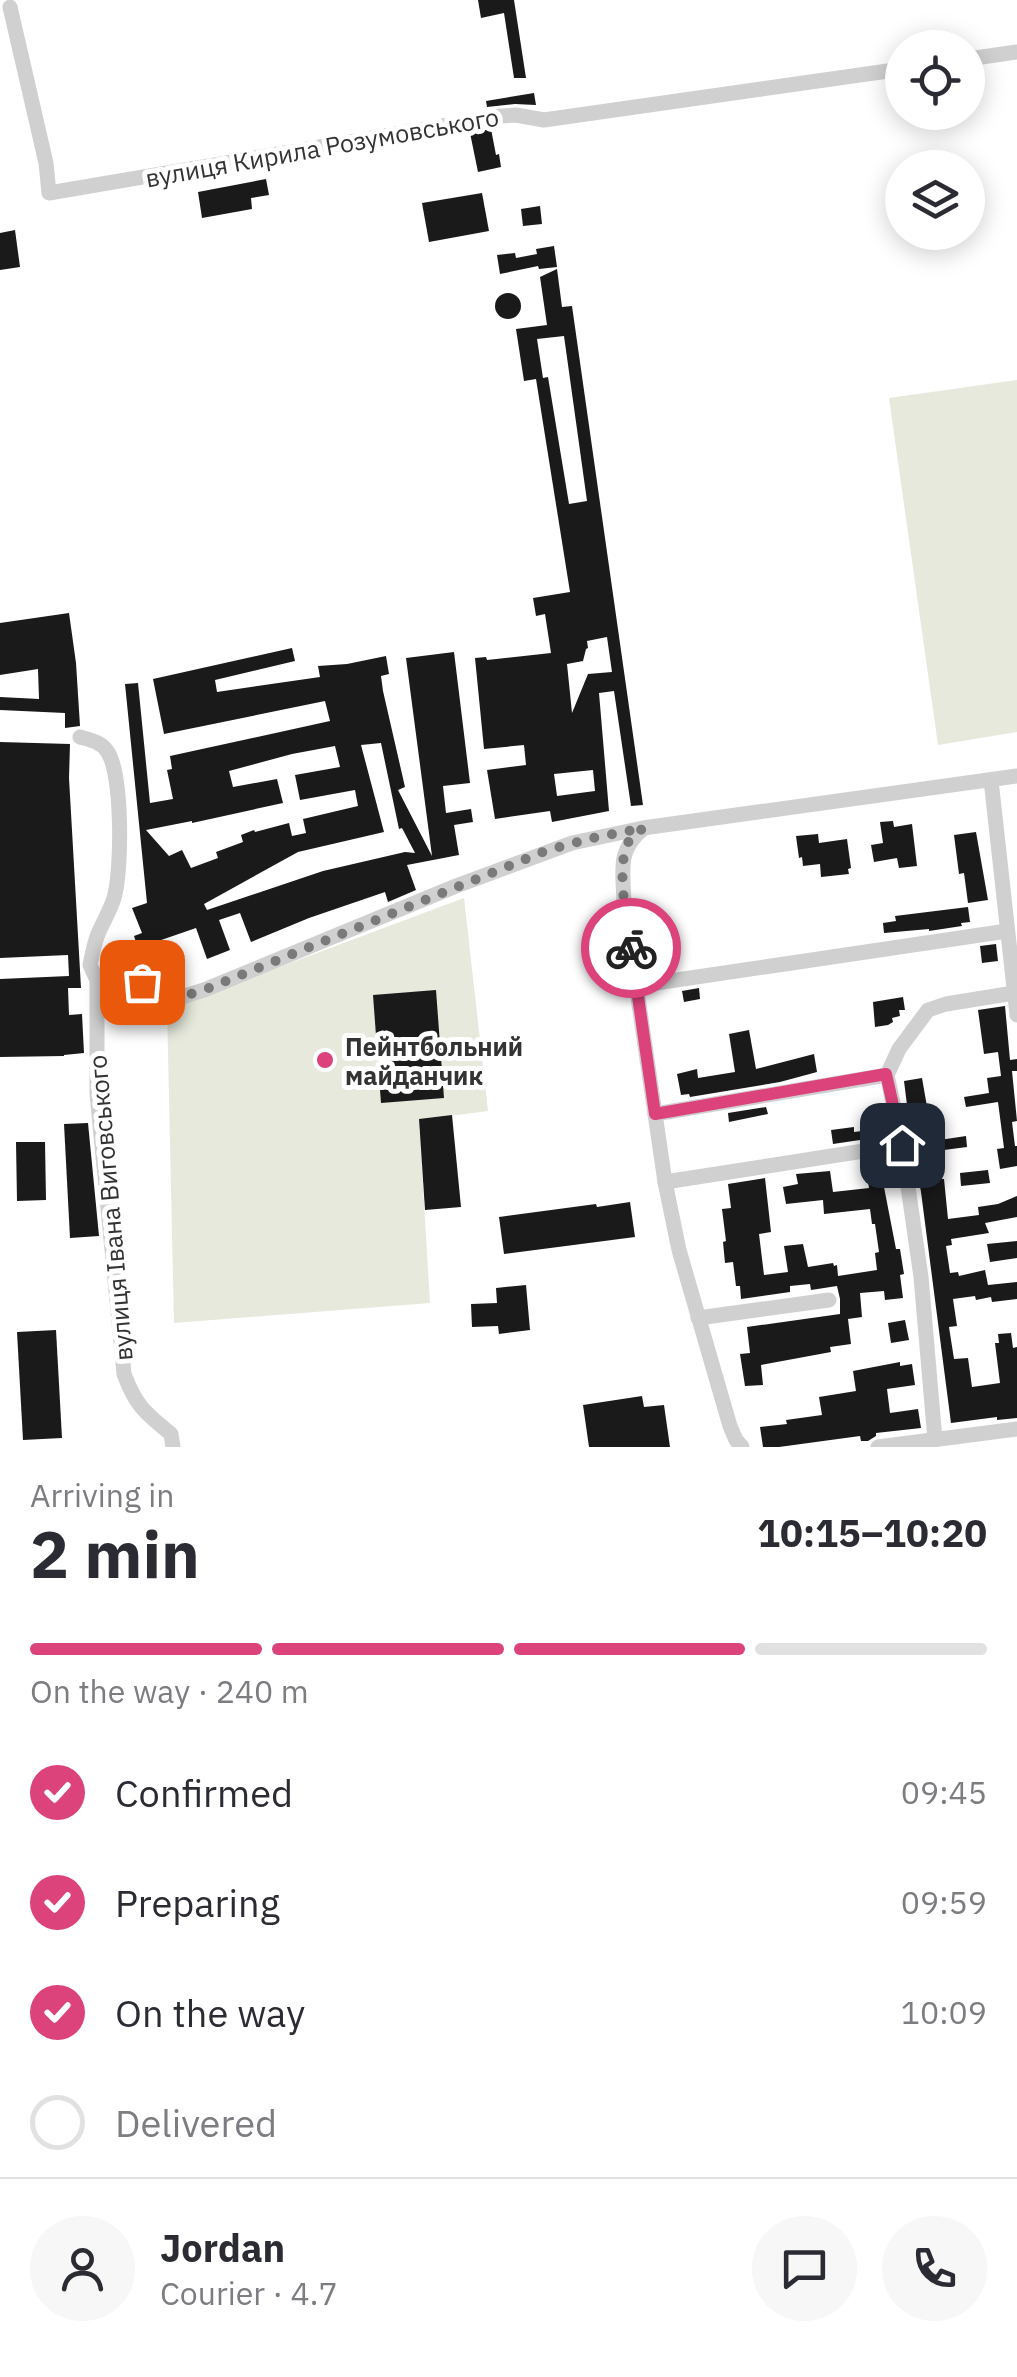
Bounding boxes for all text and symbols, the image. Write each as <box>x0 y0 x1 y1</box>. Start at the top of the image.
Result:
map controls <box>885 30 985 250</box>
button: locate <box>885 30 985 130</box>
street label: вулиця Кирила Розумовського <box>143 100 501 194</box>
button: layers <box>885 150 985 250</box>
courier <box>581 898 681 998</box>
icon: bike <box>604 921 659 976</box>
pin <box>100 940 185 1025</box>
icon: bag <box>115 955 170 1010</box>
place label: Пейнтбольний майданчик <box>345 1030 523 1092</box>
marker: Пейнтбольний майданчик <box>314 1049 336 1071</box>
street label: вулиця Івана Виговського <box>80 1054 140 1362</box>
pin <box>860 1103 945 1188</box>
icon: home <box>875 1118 930 1173</box>
text: Arriving in <box>30 1474 175 1516</box>
text: 10:15–10:20 <box>757 1508 987 1557</box>
text: 2 min <box>30 1511 200 1596</box>
text: On the way · 240 m <box>30 1670 309 1712</box>
icon: check <box>30 1765 85 1820</box>
text: Confirmed <box>115 1768 293 1817</box>
text: 09:45 <box>901 1771 987 1813</box>
icon: check <box>30 1875 85 1930</box>
text: Preparing <box>115 1878 280 1927</box>
text: 09:59 <box>901 1881 987 1923</box>
icon: check <box>30 1985 85 2040</box>
text: On the way <box>115 1988 305 2037</box>
text: 10:09 <box>901 1991 987 2033</box>
text: Delivered <box>115 2098 277 2147</box>
button: person <box>30 2216 135 2321</box>
button: chat <box>752 2216 857 2321</box>
button: phone <box>882 2216 987 2321</box>
text: Jordan <box>160 2223 285 2272</box>
text: Courier · 4.7 <box>160 2272 338 2314</box>

